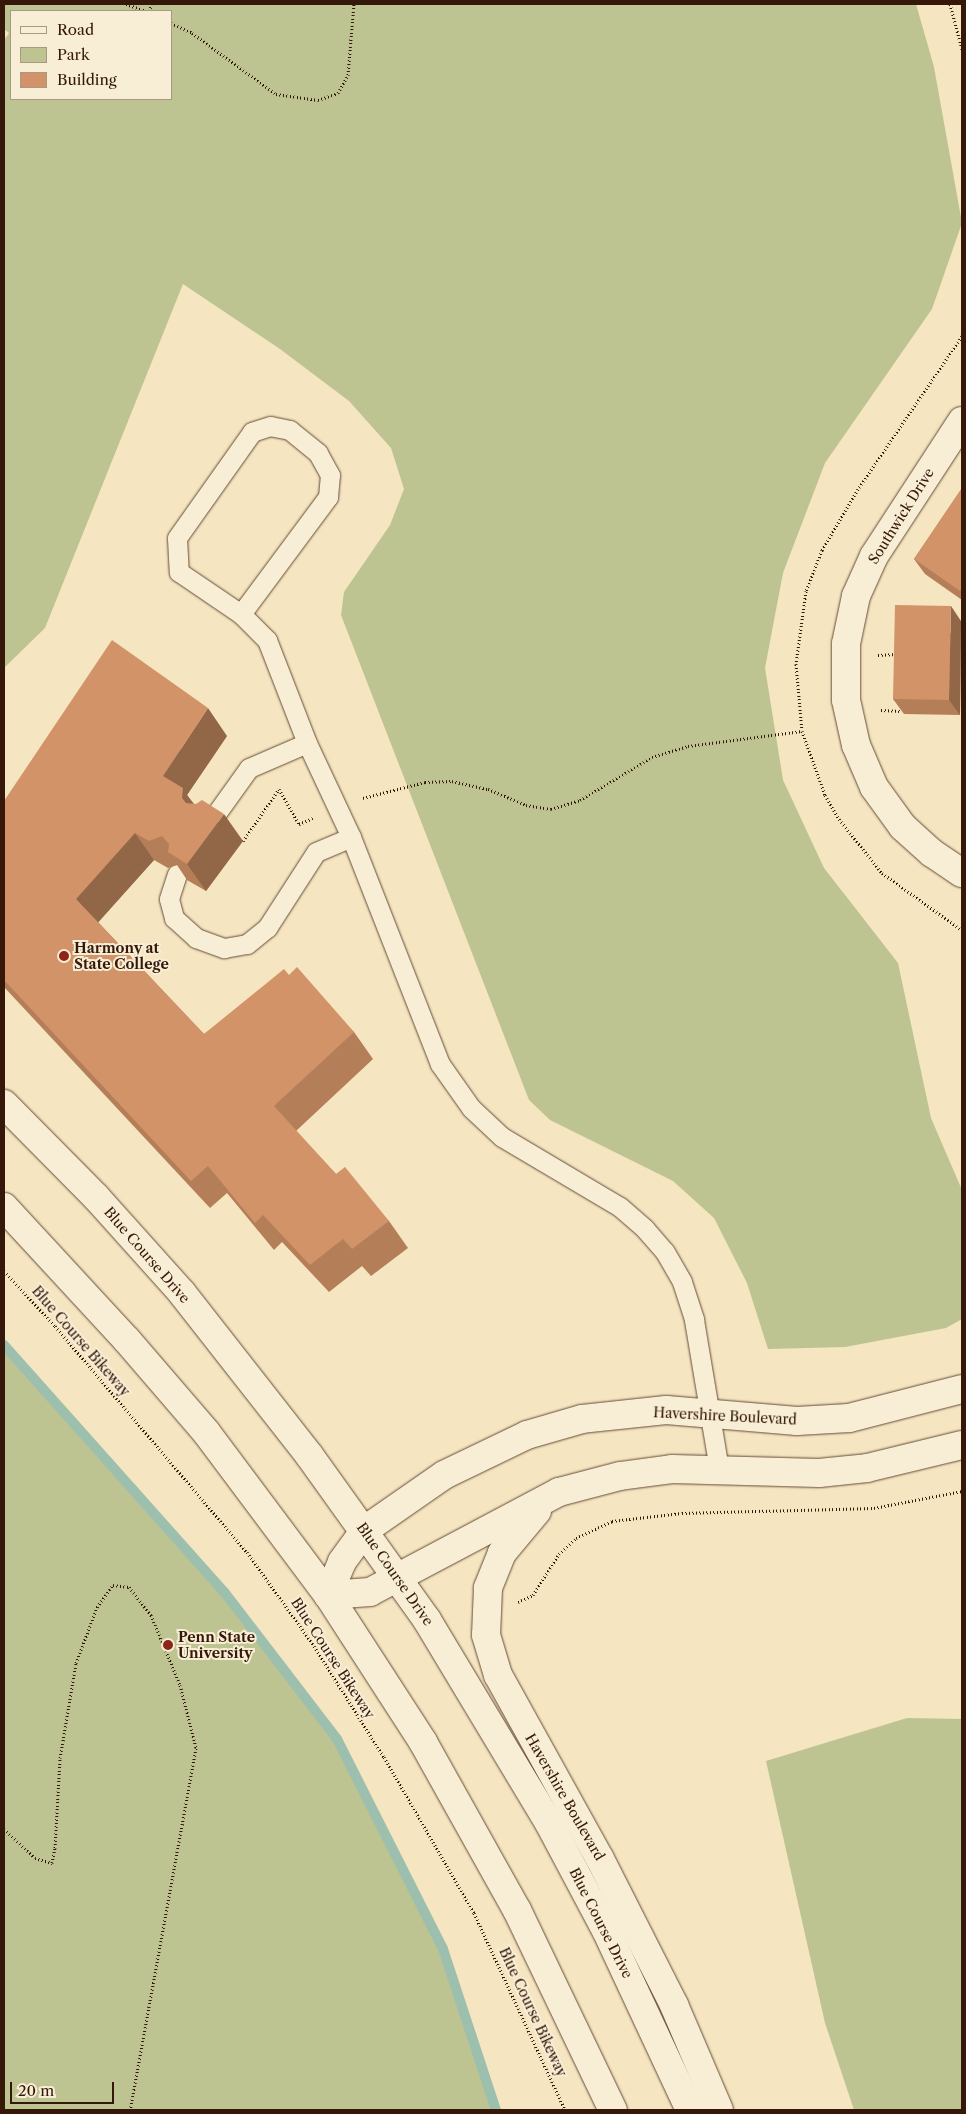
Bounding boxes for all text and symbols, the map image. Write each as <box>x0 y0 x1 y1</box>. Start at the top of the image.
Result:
legend <box>10 10 172 100</box>
text: Road <box>57 20 94 39</box>
text: Park <box>57 45 90 64</box>
text: Building <box>57 70 117 89</box>
street label: Southwick Drive <box>865 465 937 567</box>
place label: Harmony at State College <box>74 940 169 972</box>
marker: Harmony at State College <box>58 950 70 962</box>
street label: Blue Course Drive <box>101 1203 193 1307</box>
street label: Blue Course Bikeway <box>28 1282 134 1400</box>
street label: Havershire Boulevard <box>653 1404 797 1428</box>
street label: Blue Course Drive <box>353 1519 437 1629</box>
street label: Blue Course Bikeway <box>288 1594 378 1722</box>
place label: Penn State University <box>178 1629 255 1661</box>
marker: Penn State University <box>162 1639 174 1651</box>
street label: Havershire Boulevard <box>522 1731 608 1863</box>
street label: Blue Course Drive <box>566 1865 636 1981</box>
street label: Blue Course Bikeway <box>496 1945 570 2079</box>
scale bar <box>12 2072 116 2104</box>
text: 20 m <box>18 2081 54 2100</box>

